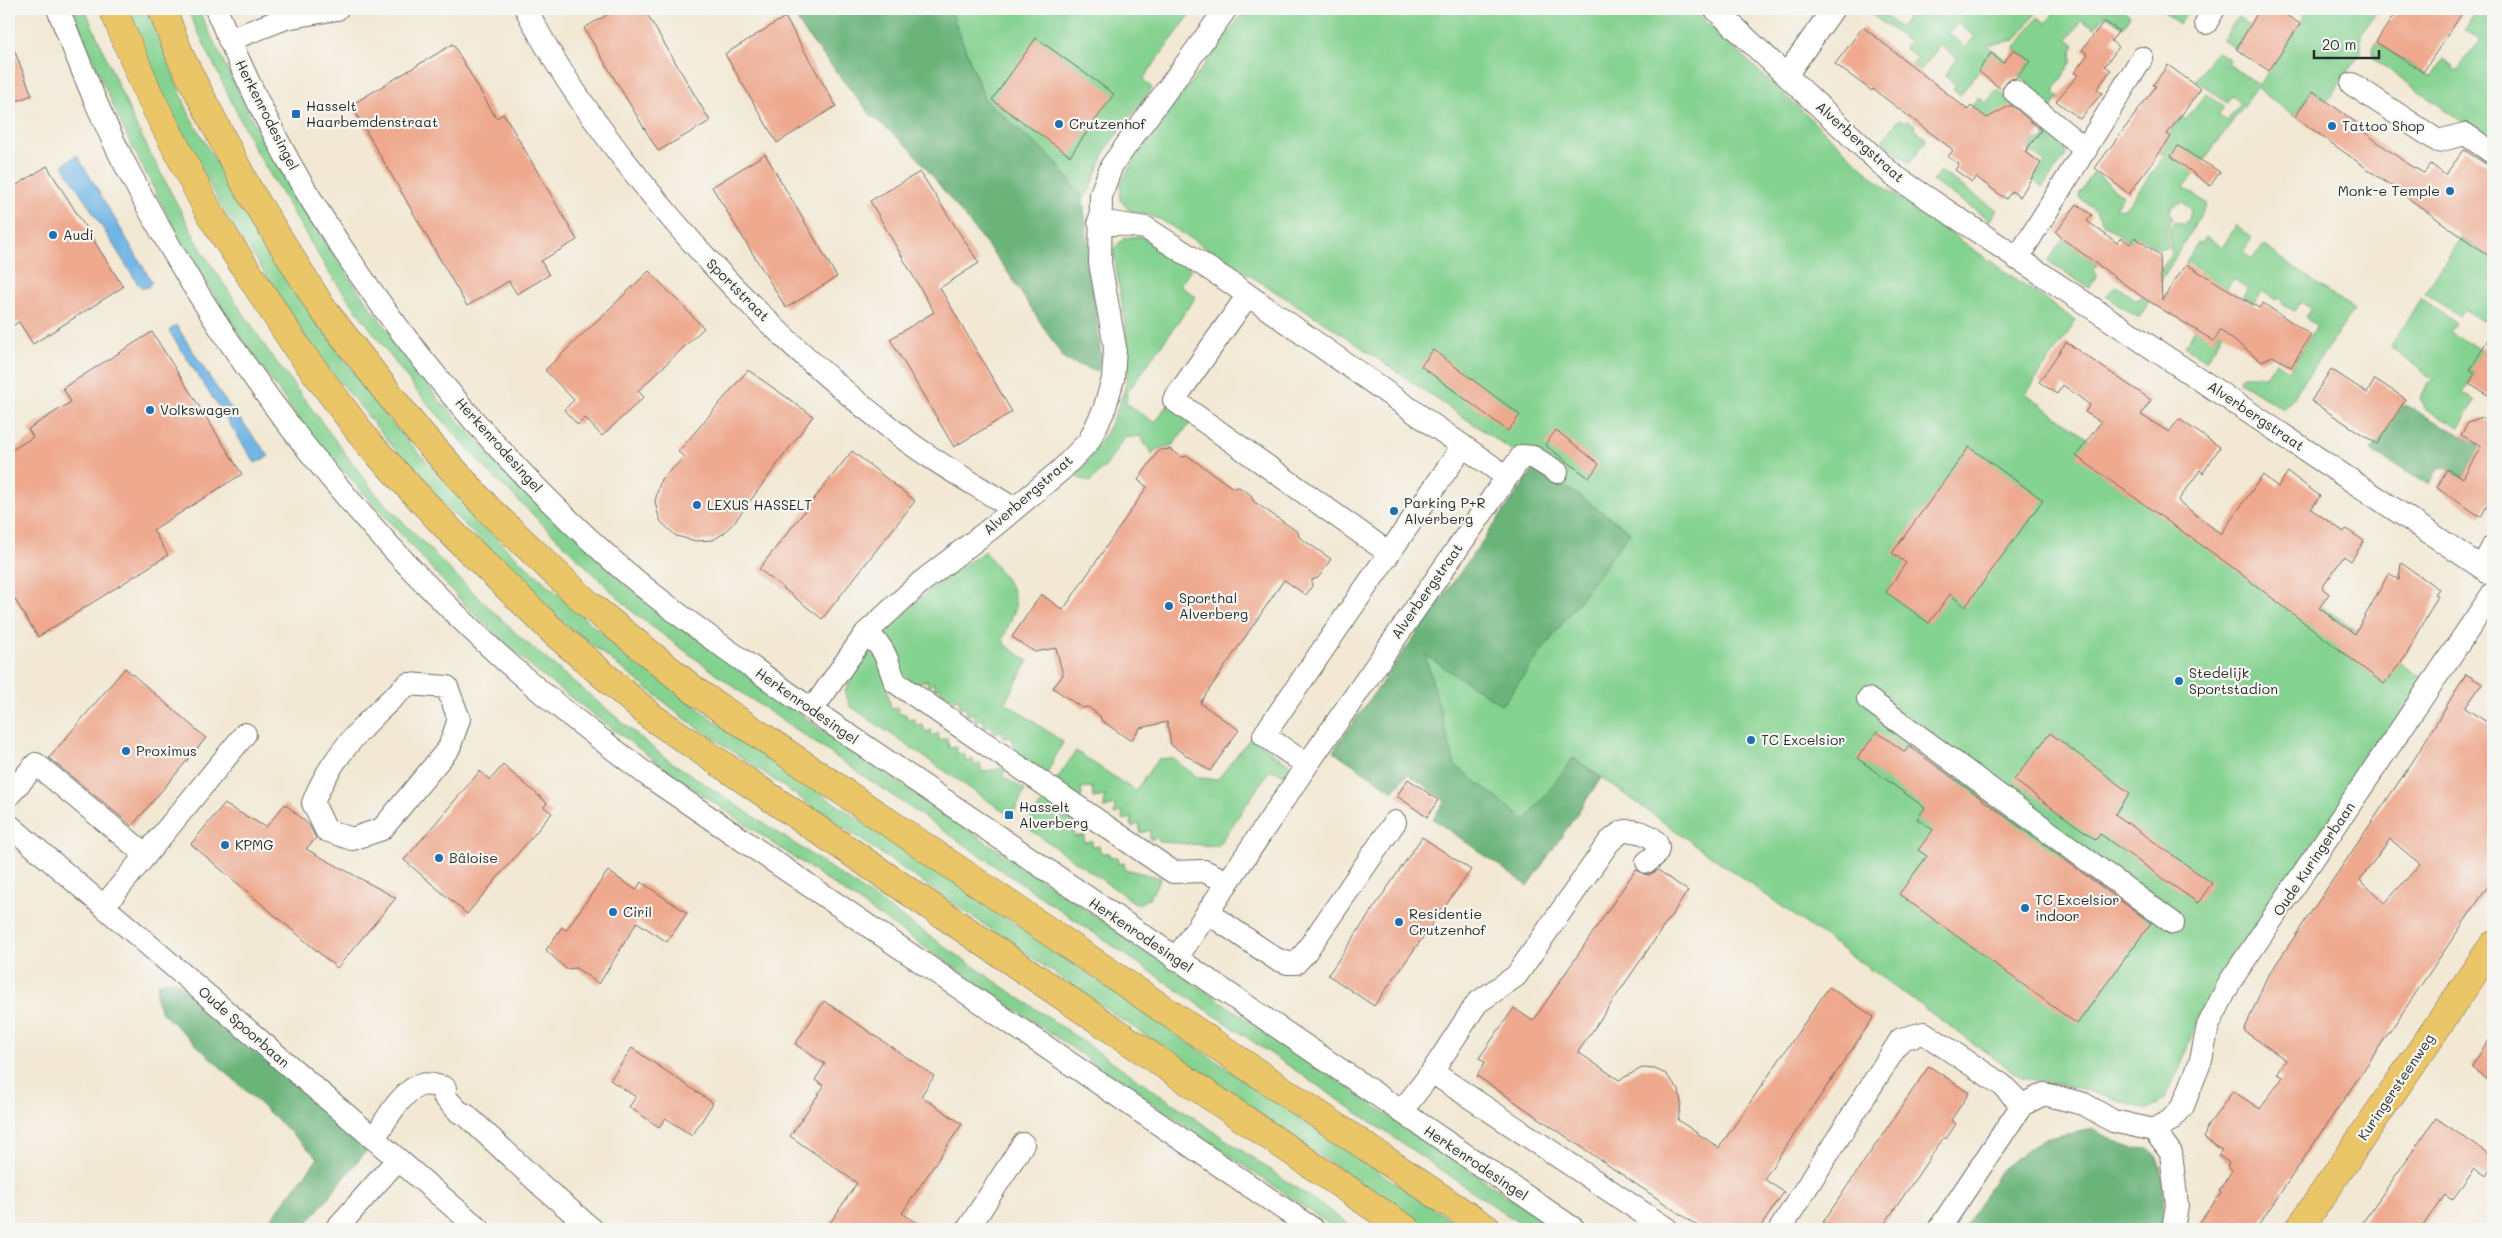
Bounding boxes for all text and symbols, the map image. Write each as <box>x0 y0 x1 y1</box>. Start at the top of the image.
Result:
scale bar <box>2314 28 2380 60</box>
text: 20 m <box>2322 34 2356 54</box>
street label: Herkenrodesingel <box>231 56 304 173</box>
place label: Hasselt Haarbemdenstraat <box>306 96 438 131</box>
street label: Alverbergstraat <box>1812 97 1909 186</box>
marker: Hasselt Haarbemdenstraat <box>290 108 302 120</box>
place label: Crutzenhof <box>1069 114 1146 133</box>
place label: Tattoo Shop <box>2342 116 2425 135</box>
marker: Crutzenhof <box>1053 118 1065 130</box>
marker: Tattoo Shop <box>2326 120 2338 132</box>
place label: Monk-e Temple <box>2338 181 2440 200</box>
marker: Monk-e Temple <box>2444 185 2456 197</box>
place label: Audi <box>63 225 94 244</box>
marker: Audi <box>47 229 59 241</box>
street label: Sportstraat <box>703 254 774 325</box>
street label: Alverbergstraat <box>2204 376 2308 455</box>
street label: Herkenrodesingel <box>452 393 547 496</box>
place label: Volkswagen <box>160 400 239 419</box>
marker: Volkswagen <box>144 404 156 416</box>
street label: Alverbergstraat <box>979 451 1076 539</box>
place label: Parking P+R Alverberg <box>1404 493 1485 528</box>
place label: LEXUS HASSELT <box>707 495 812 514</box>
marker: LEXUS HASSELT <box>691 499 703 511</box>
marker: Parking P+R Alverberg <box>1388 505 1400 517</box>
street label: Alverbergstraat <box>1387 539 1467 642</box>
place label: Sporthal Alverberg <box>1179 588 1248 623</box>
marker: Sporthal Alverberg <box>1163 600 1175 612</box>
street label: Herkenrodesingel <box>752 663 863 748</box>
place label: Stedelijk Sportstadion <box>2189 663 2278 698</box>
marker: Stedelijk Sportstadion <box>2173 675 2185 687</box>
place label: TC Excelsior <box>1761 730 1845 749</box>
marker: TC Excelsior <box>1745 734 1757 746</box>
place label: Proximus <box>136 741 197 760</box>
marker: Proximus <box>120 745 132 757</box>
place label: Hasselt Alverberg <box>1019 797 1088 832</box>
street label: Oude Kuringerbaan <box>2268 798 2359 920</box>
marker: Hasselt Alverberg <box>1003 809 1015 821</box>
place label: KPMG <box>235 835 274 854</box>
marker: KPMG <box>219 839 231 851</box>
place label: Bâloise <box>449 848 498 867</box>
marker: Bâloise <box>433 852 445 864</box>
place label: TC Excelsior indoor <box>2035 890 2119 925</box>
street label: Herkenrodesingel <box>1086 893 1197 976</box>
place label: Ciril <box>623 902 652 921</box>
marker: TC Excelsior indoor <box>2019 902 2031 914</box>
place label: Residentie Crutzenhof <box>1409 904 1486 939</box>
marker: Ciril <box>607 906 619 918</box>
marker: Residentie Crutzenhof <box>1393 916 1405 928</box>
street label: Oude Spoorbaan <box>195 982 294 1072</box>
street label: Kuringersteenweg <box>2353 1030 2438 1144</box>
street label: Herkenrodesingel <box>1421 1121 1532 1204</box>

